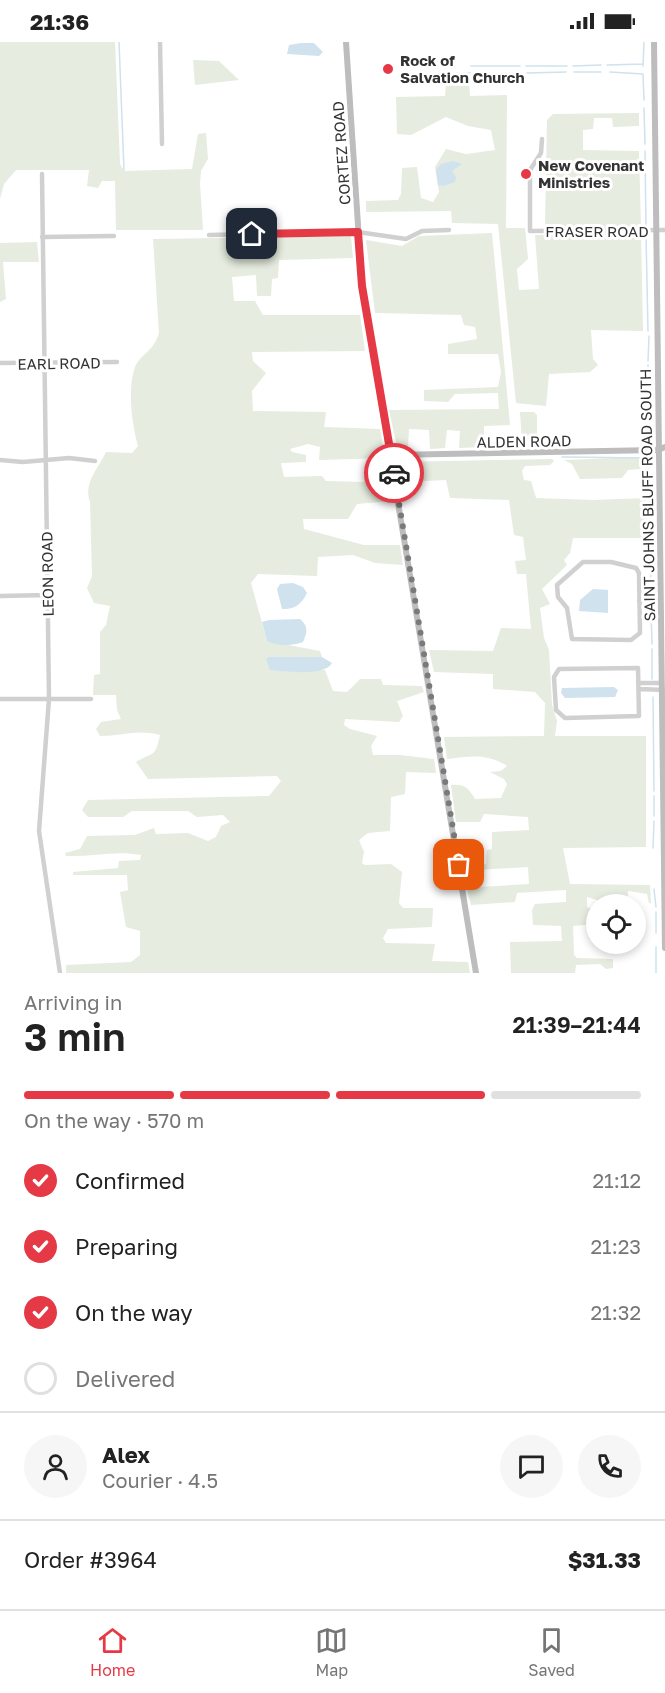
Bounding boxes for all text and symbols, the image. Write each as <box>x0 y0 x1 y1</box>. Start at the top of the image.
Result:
text: 21:36 <box>30 8 89 35</box>
place label: Rock of Salvation Church <box>400 51 525 86</box>
marker: Rock of Salvation Church <box>381 62 395 76</box>
street label: CORTEZ ROAD <box>328 100 354 206</box>
place label: New Covenant Ministries <box>538 156 644 191</box>
marker: New Covenant Ministries <box>519 167 533 181</box>
pin <box>226 208 277 259</box>
icon: home <box>235 217 268 250</box>
street label: FRASER ROAD <box>545 222 649 240</box>
street label: EARL ROAD <box>17 353 101 373</box>
street label: SAINT JOHNS BLUFF ROAD SOUTH <box>636 369 658 621</box>
street label: ALDEN ROAD <box>476 431 572 451</box>
courier <box>364 443 424 503</box>
icon: car <box>378 457 411 490</box>
street label: LEON ROAD <box>37 531 57 617</box>
pin <box>433 839 484 890</box>
icon: bag <box>442 848 475 881</box>
map controls <box>586 894 646 954</box>
button: locate <box>586 894 646 954</box>
text: Arriving in <box>24 990 122 1014</box>
text: 21:39–21:44 <box>513 1011 641 1038</box>
text: 3 min <box>24 1013 126 1060</box>
text: On the way · 570 m <box>24 1108 204 1132</box>
icon: check <box>24 1164 57 1197</box>
text: Confirmed <box>75 1167 185 1194</box>
text: 21:12 <box>592 1168 641 1192</box>
icon: check <box>24 1230 57 1263</box>
text: Preparing <box>75 1233 178 1260</box>
text: 21:23 <box>590 1234 641 1258</box>
icon: check <box>24 1296 57 1329</box>
text: On the way <box>75 1299 193 1326</box>
text: 21:32 <box>590 1300 641 1324</box>
text: Delivered <box>75 1365 175 1392</box>
button: person <box>24 1435 87 1498</box>
button: chat <box>500 1435 563 1498</box>
button: phone <box>578 1435 641 1498</box>
text: Alex <box>102 1441 150 1468</box>
text: Courier · 4.5 <box>102 1468 218 1492</box>
text: Order #3964 <box>24 1546 157 1573</box>
text: $31.33 <box>568 1546 641 1573</box>
tab: Home <box>90 1624 135 1680</box>
tab: Map <box>315 1624 348 1680</box>
tab: Saved <box>528 1624 575 1680</box>

